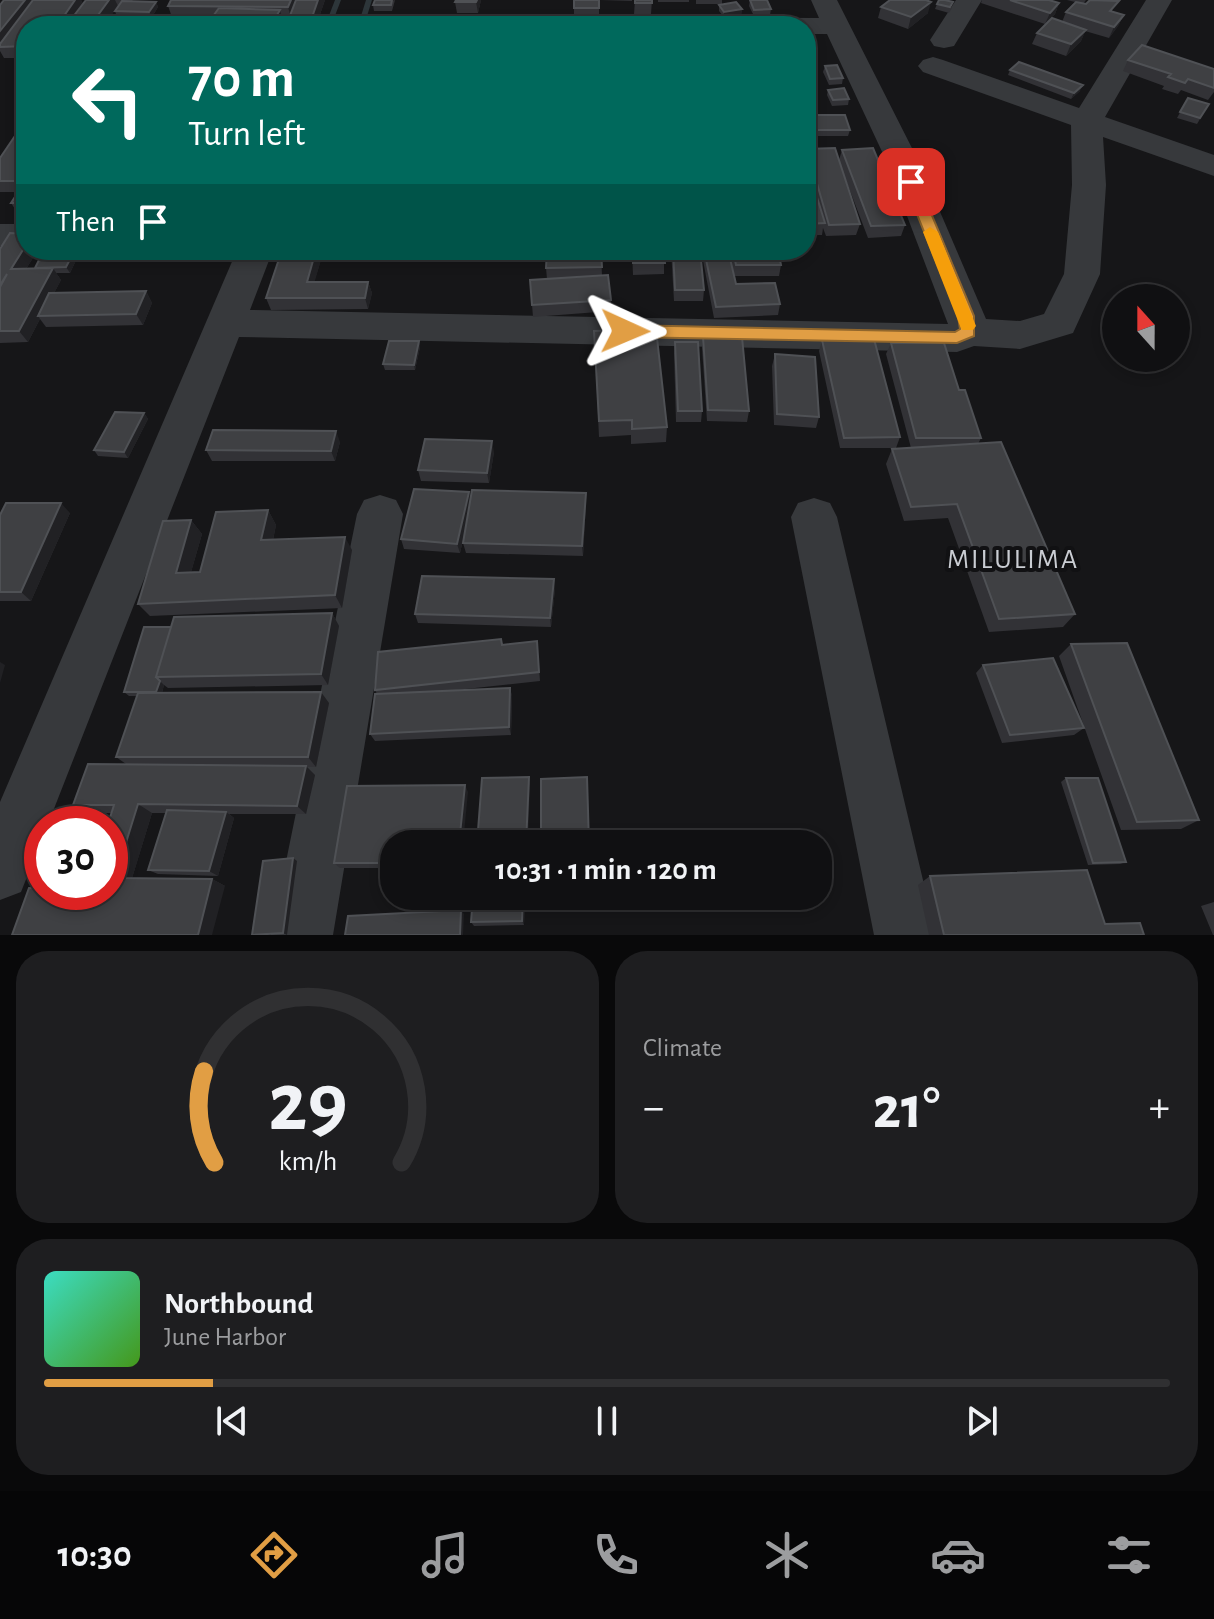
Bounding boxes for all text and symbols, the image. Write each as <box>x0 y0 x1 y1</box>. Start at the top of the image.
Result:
icon: left <box>56 48 160 152</box>
text: 70 m <box>188 51 295 107</box>
text: Turn left <box>188 116 305 152</box>
pin <box>877 148 945 216</box>
icon: arrive <box>889 160 933 204</box>
icon: arrive <box>131 200 175 244</box>
text: Then <box>56 207 115 237</box>
north arrow <box>1102 284 1190 372</box>
map controls <box>1102 284 1190 372</box>
position arrow <box>583 289 667 373</box>
district label: MILULIMA <box>947 546 1079 574</box>
speed limit sign: 30 <box>24 806 128 910</box>
text: 10:31 · 1 min · 120 m <box>495 855 717 885</box>
text: Climate <box>643 1035 722 1061</box>
text: 29 <box>268 1062 347 1146</box>
text: 21° <box>873 1079 940 1139</box>
text: − <box>643 1086 664 1130</box>
text: + <box>1149 1086 1170 1130</box>
text: km/h <box>278 1147 337 1176</box>
text: Northbound <box>164 1289 313 1319</box>
text: June Harbor <box>164 1324 286 1350</box>
icon: previous <box>210 1399 254 1443</box>
icon: pause <box>585 1399 629 1443</box>
icon: next <box>960 1399 1004 1443</box>
icon: directions <box>246 1527 302 1583</box>
icon: music <box>417 1527 473 1583</box>
icon: phone <box>588 1527 644 1583</box>
icon: climate <box>759 1527 815 1583</box>
icon: car <box>930 1527 986 1583</box>
icon: filters <box>1101 1527 1157 1583</box>
text: 10:30 <box>57 1537 132 1573</box>

